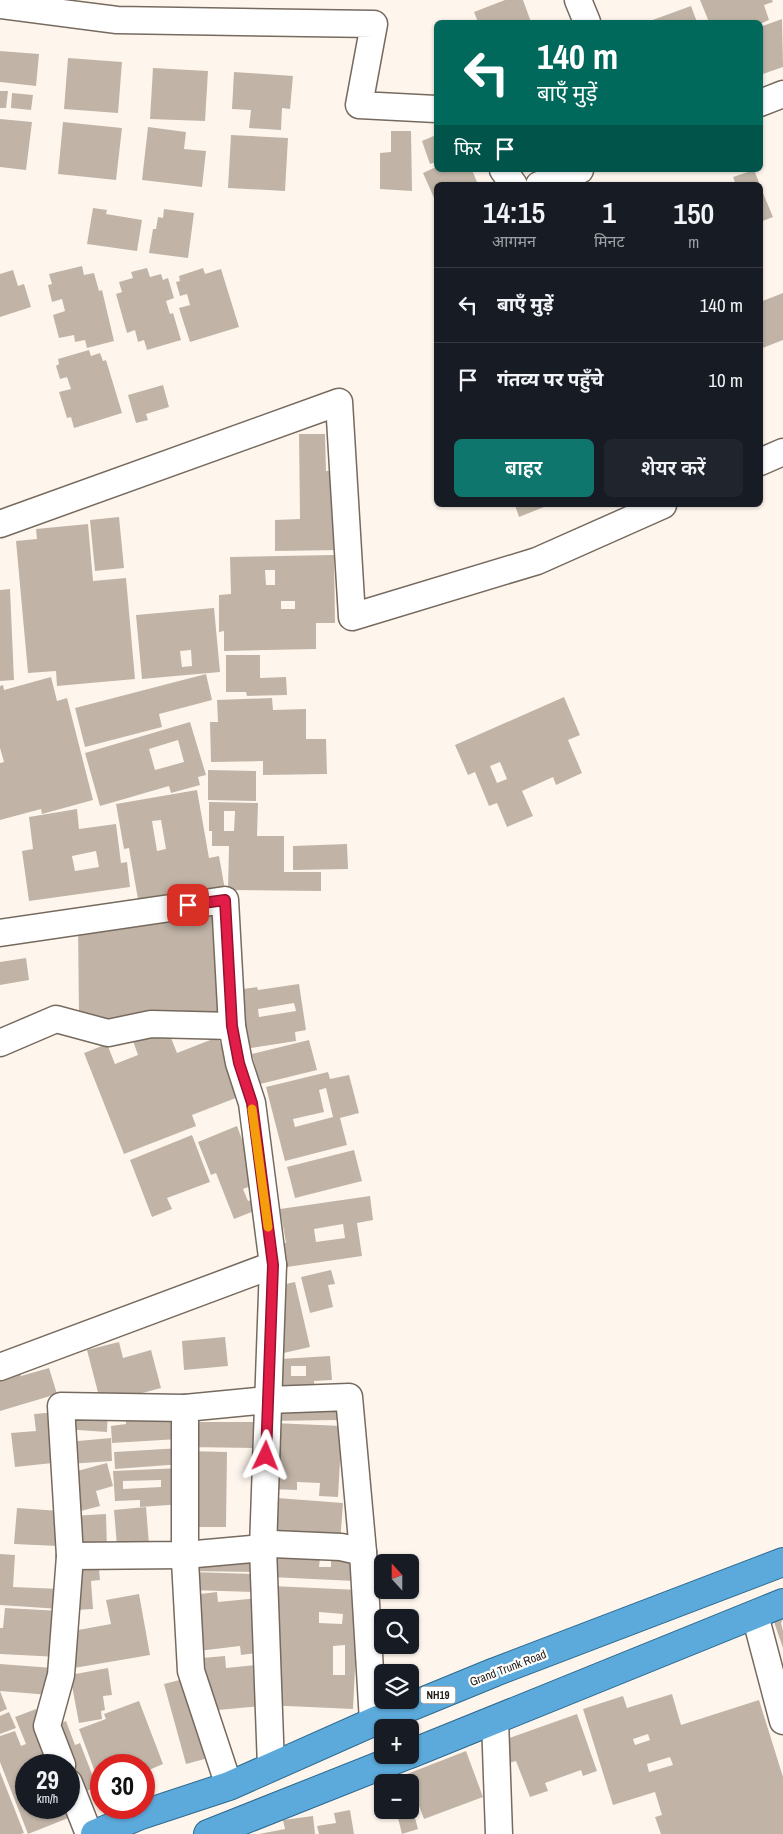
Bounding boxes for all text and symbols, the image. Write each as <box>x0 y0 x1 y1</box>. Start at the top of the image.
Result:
text: 140 m <box>537 33 618 80</box>
icon: left <box>454 40 519 105</box>
text: बाएँ मुड़ें <box>537 78 597 108</box>
text: फिर <box>454 135 481 161</box>
icon: arrive <box>491 135 519 163</box>
text: 14:15 <box>483 192 545 232</box>
text: 1 <box>602 192 616 232</box>
text: 150 <box>673 193 714 233</box>
text: आगमन <box>492 230 536 252</box>
text: मिनट <box>594 230 625 252</box>
text: m <box>688 231 699 253</box>
icon: left <box>454 291 482 319</box>
text: बाएँ मुड़ें <box>497 291 553 317</box>
text: 140 m <box>700 292 743 318</box>
icon: arrive <box>454 366 482 394</box>
text: गंतव्य पर पहुँचे <box>497 366 603 392</box>
text: 10 m <box>708 367 743 393</box>
button: बाहर <box>454 439 594 497</box>
button: शेयर करें <box>604 439 743 497</box>
pin <box>167 884 209 926</box>
icon: arrive <box>174 891 202 919</box>
position arrow <box>239 1429 291 1481</box>
north arrow <box>374 1554 419 1599</box>
map controls <box>374 1554 419 1819</box>
button: search <box>374 1609 419 1654</box>
street label: Grand Trunk Road <box>467 1646 549 1690</box>
button: layers <box>374 1664 419 1709</box>
road number: NH19 <box>420 1686 456 1704</box>
button: + <box>374 1719 419 1764</box>
speed limit sign: 30 <box>90 1754 155 1819</box>
text: 29 <box>36 1763 59 1797</box>
button: − <box>374 1774 419 1819</box>
text: km/h <box>37 1791 58 1807</box>

